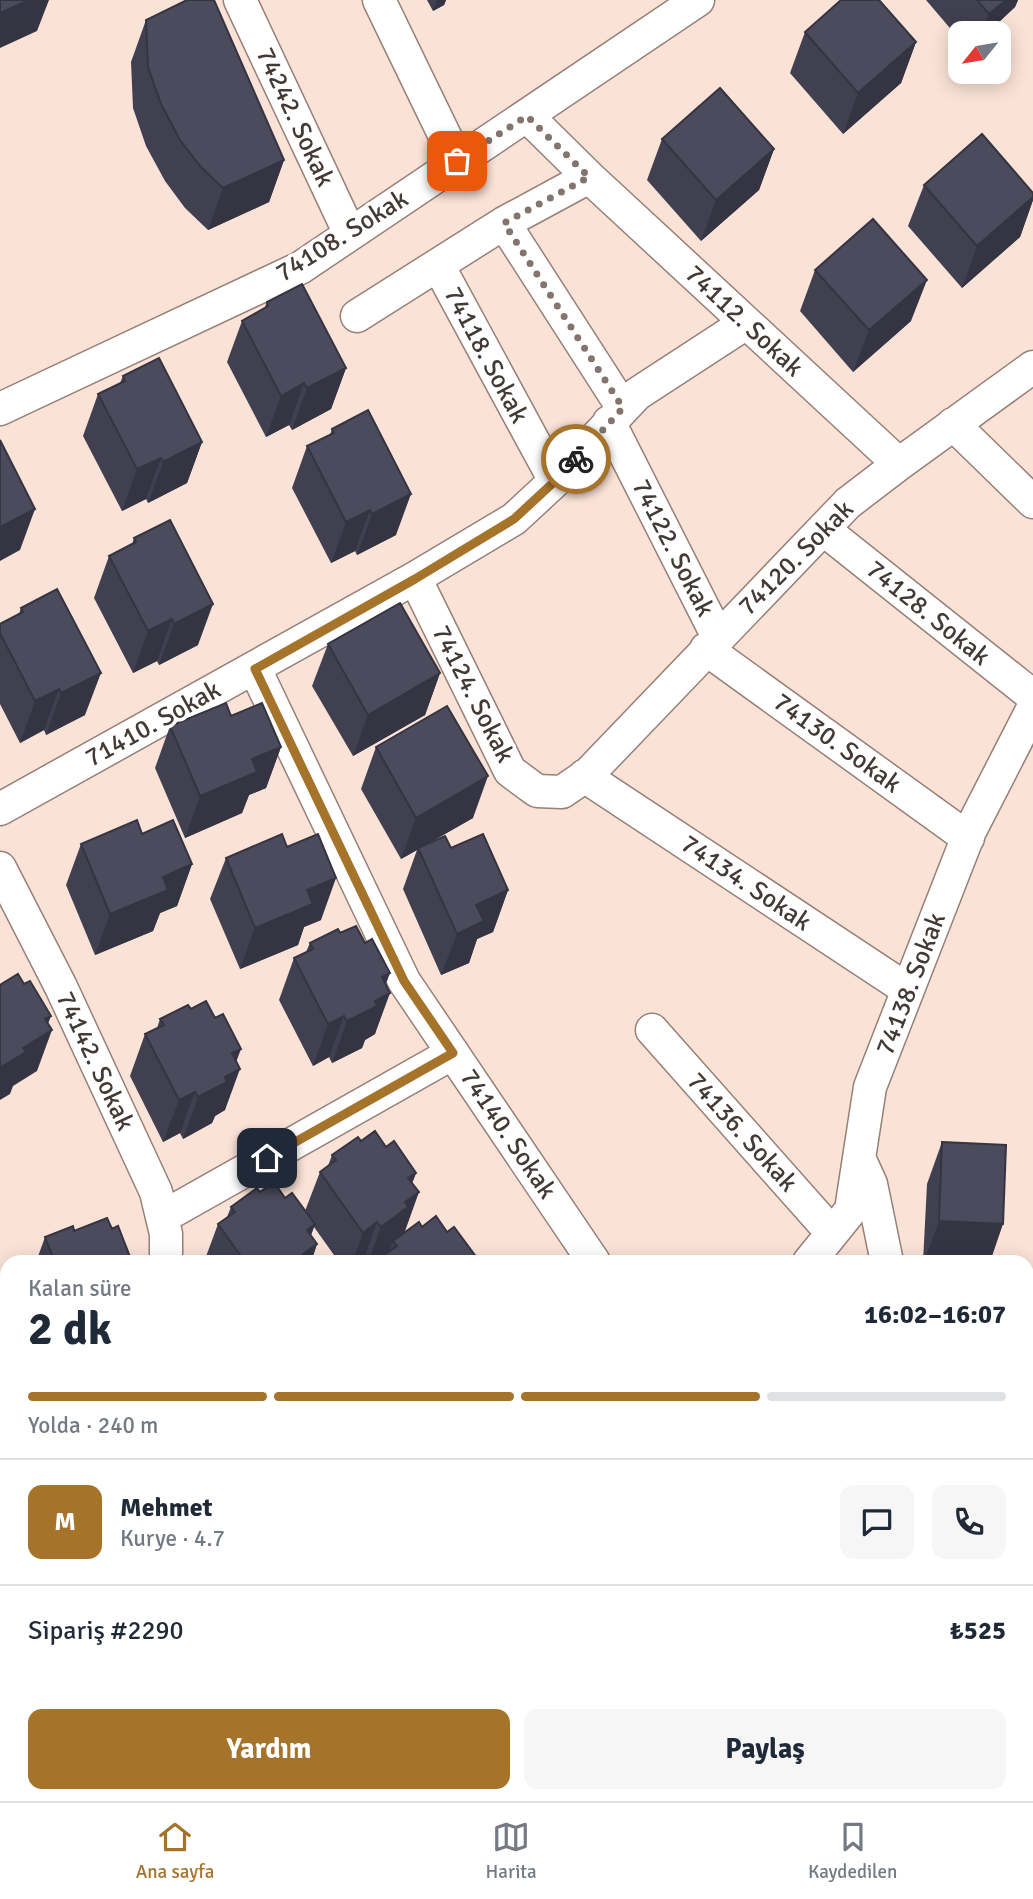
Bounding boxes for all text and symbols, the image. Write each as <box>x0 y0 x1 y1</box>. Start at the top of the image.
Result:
north arrow <box>948 21 1012 84</box>
map controls <box>948 21 1011 84</box>
street label: 74242. Sokak <box>249 42 341 192</box>
pin <box>427 131 487 191</box>
icon: bag <box>438 142 476 180</box>
street label: 74108. Sokak <box>270 183 414 289</box>
street label: 74112. Sokak <box>678 258 810 384</box>
street label: 74118. Sokak <box>437 281 535 429</box>
courier <box>541 424 611 494</box>
icon: bike <box>557 440 595 478</box>
street label: 74122. Sokak <box>625 474 721 622</box>
street label: 74120. Sokak <box>732 494 860 622</box>
street label: 74128. Sokak <box>860 553 996 673</box>
street label: 74124. Sokak <box>425 620 521 768</box>
street label: 71410. Sokak <box>80 674 226 774</box>
street label: 74130. Sokak <box>767 686 907 800</box>
street label: 74134. Sokak <box>675 828 817 938</box>
street label: 74138. Sokak <box>869 908 953 1060</box>
street label: 74142. Sokak <box>49 986 141 1136</box>
street label: 74140. Sokak <box>453 1063 563 1205</box>
street label: 74136. Sokak <box>680 1066 804 1198</box>
pin <box>237 1128 297 1188</box>
icon: home <box>248 1139 286 1177</box>
text: Kalan süre <box>28 1274 132 1303</box>
text: 16:02–16:07 <box>864 1299 1006 1331</box>
text: 2 dk <box>28 1301 112 1357</box>
text: Yolda · 240 m <box>28 1411 158 1440</box>
button: chat <box>840 1485 914 1559</box>
button: phone <box>932 1485 1006 1559</box>
text: Mehmet <box>120 1492 212 1524</box>
text: M <box>54 1506 76 1538</box>
text: Kurye · 4.7 <box>120 1524 225 1553</box>
text: Sipariş #2290 <box>28 1615 184 1647</box>
text: ₺525 <box>950 1615 1006 1647</box>
button: Yardım <box>28 1709 510 1789</box>
button: Paylaş <box>524 1709 1006 1789</box>
tab: Ana sayfa <box>136 1818 214 1884</box>
tab: Harita <box>486 1818 537 1884</box>
tab: Kaydedilen <box>808 1818 897 1884</box>

